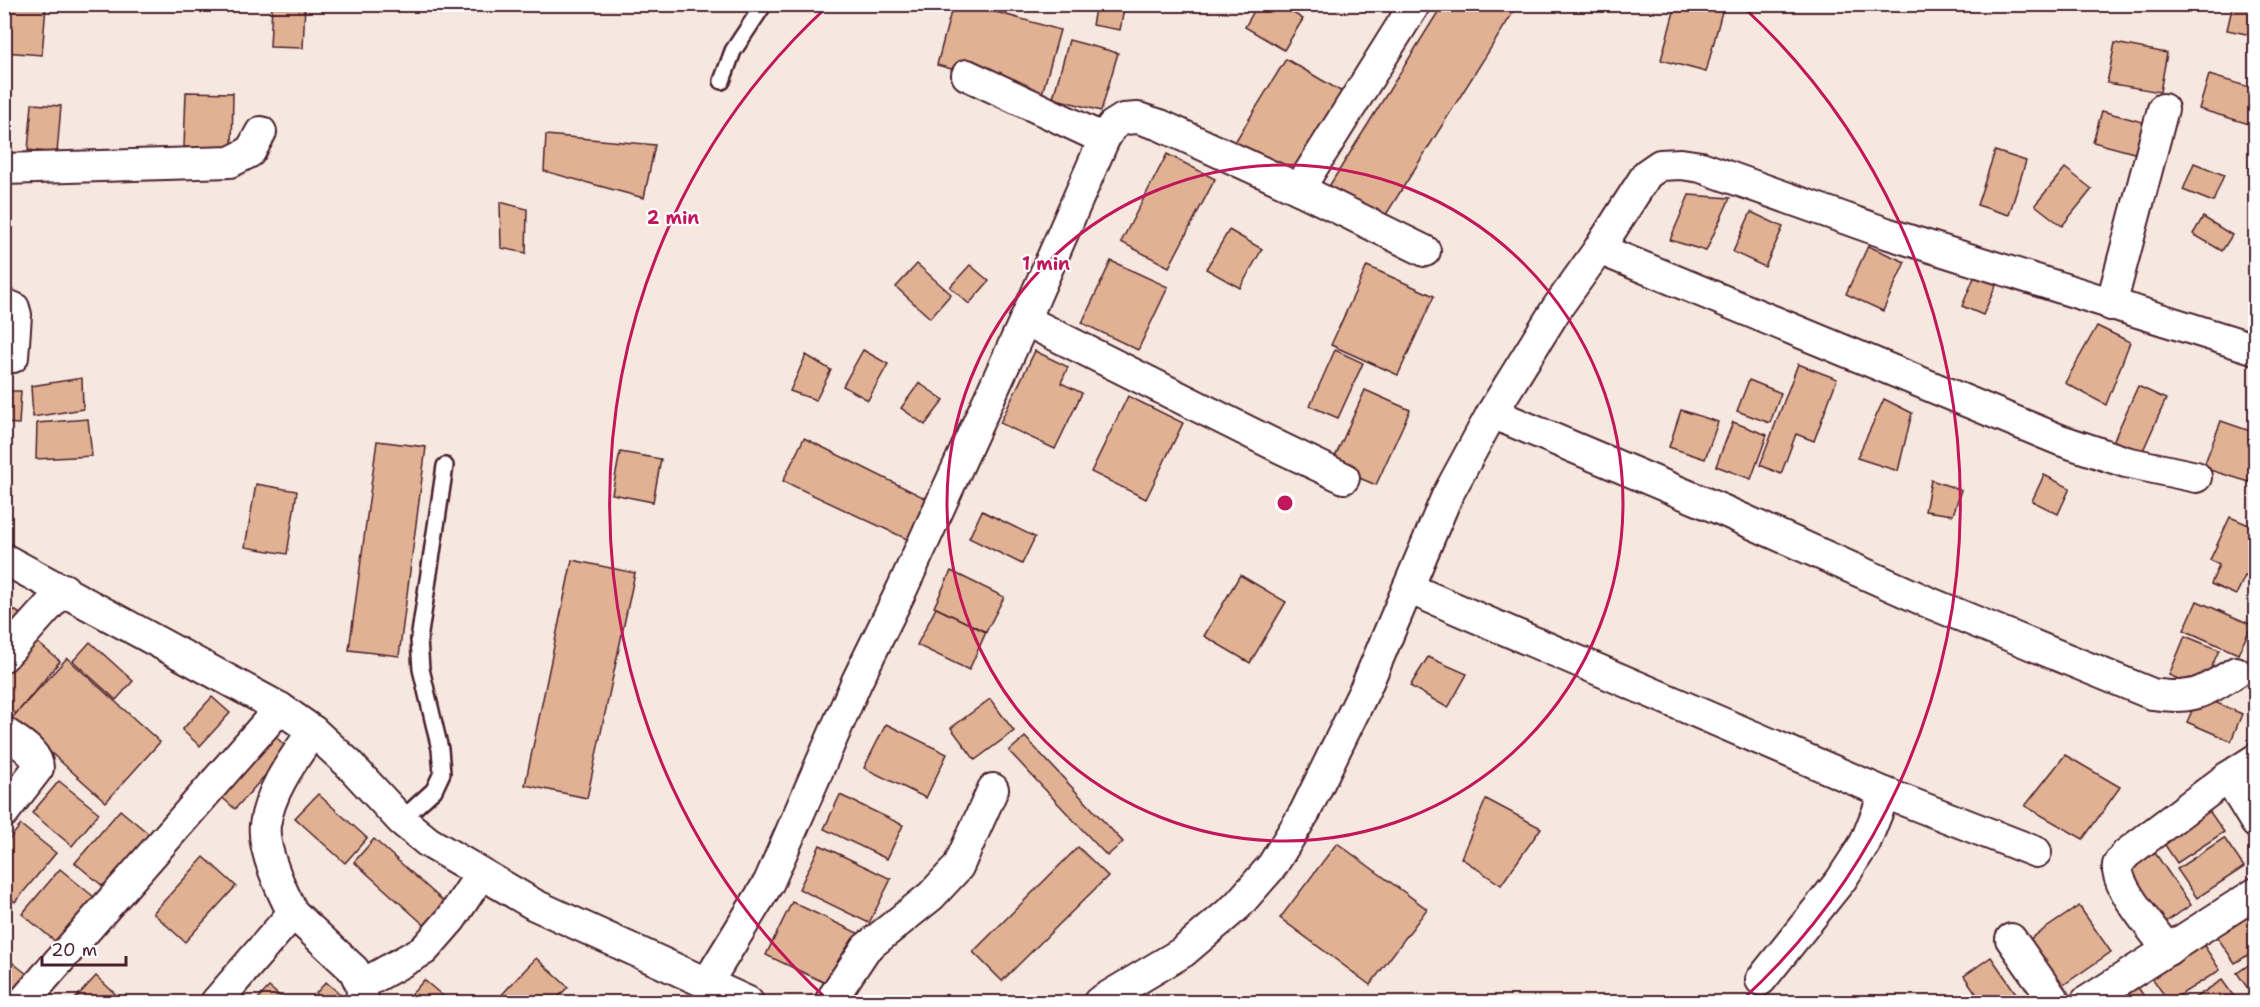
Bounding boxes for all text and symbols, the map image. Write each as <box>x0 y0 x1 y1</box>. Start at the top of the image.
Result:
text: 2 min <box>647 206 699 230</box>
text: 1 min <box>1022 252 1070 276</box>
centre of rings <box>1275 493 1295 513</box>
scale bar <box>42 929 126 967</box>
text: 20 m <box>51 938 97 962</box>

